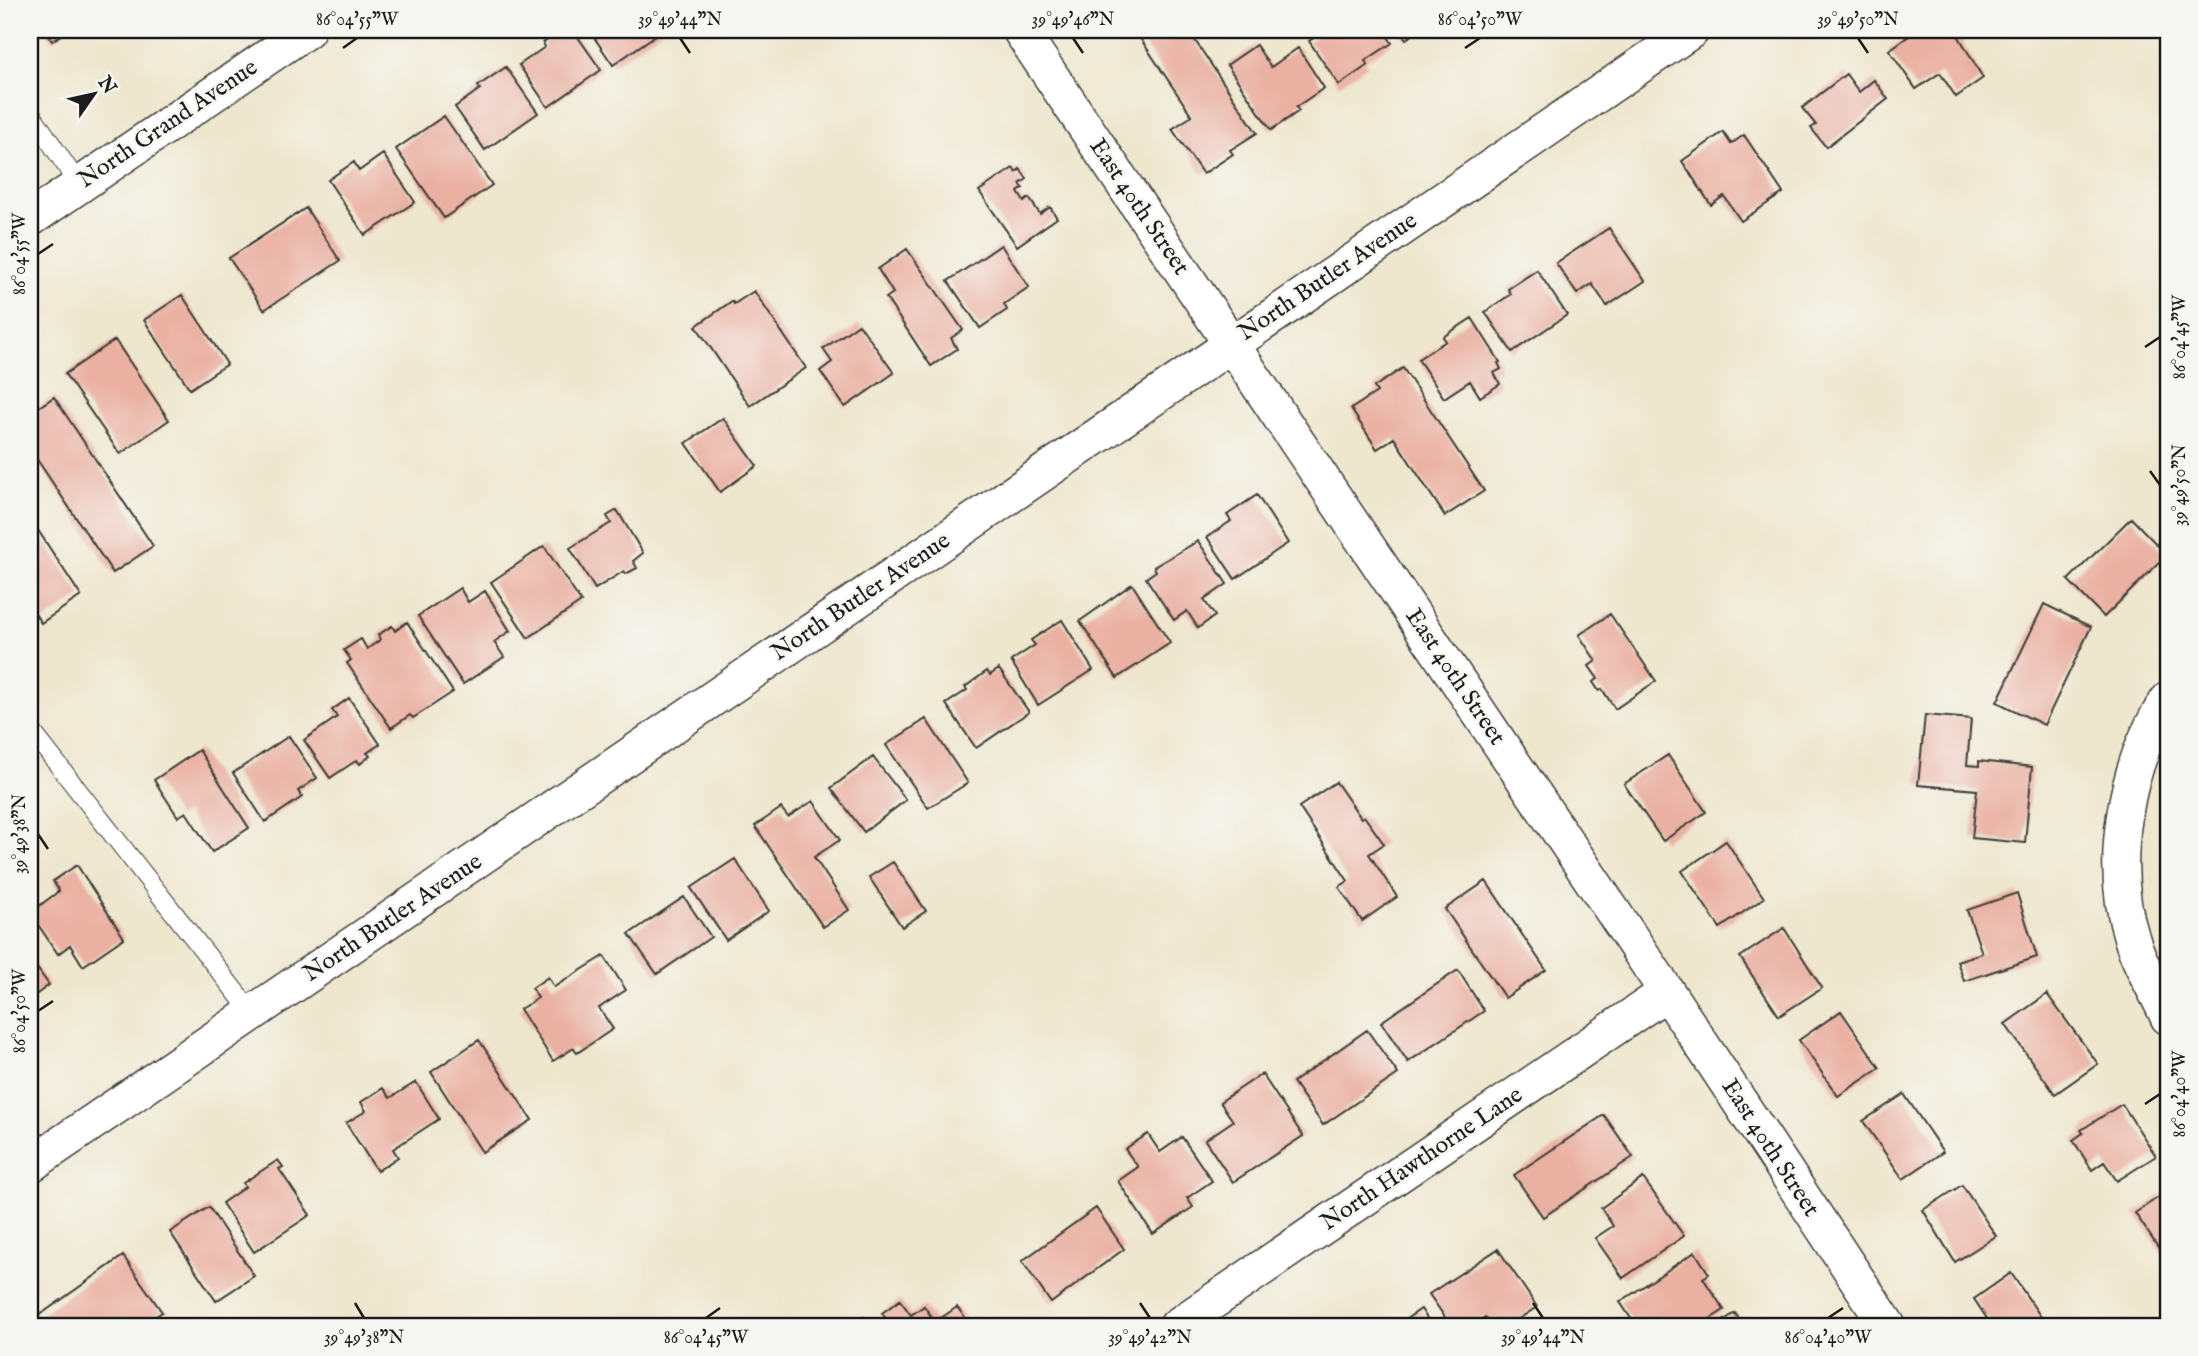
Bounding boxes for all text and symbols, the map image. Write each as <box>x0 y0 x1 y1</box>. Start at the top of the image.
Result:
text: 86°04'55"W <box>316 9 399 32</box>
text: 39°49'44"N <box>638 9 722 32</box>
text: 39°49'46"N <box>1032 9 1115 32</box>
text: 86°04'50"W <box>1438 9 1523 32</box>
text: 39°49'50"N <box>1817 9 1899 32</box>
street label: North Grand Avenue <box>73 53 263 195</box>
north arrow <box>60 60 130 130</box>
street label: East 40th Street <box>1082 133 1196 281</box>
street label: North Butler Avenue <box>1233 206 1423 348</box>
text: 86°04'55"W <box>9 212 32 295</box>
text: 86°04'45"W <box>2169 294 2192 379</box>
text: 39°49'50"N <box>2169 444 2192 526</box>
street label: North Butler Avenue <box>766 526 956 668</box>
street label: East 40th Street <box>1398 603 1512 751</box>
text: 39°49'38"N <box>9 793 32 874</box>
street label: North Butler Avenue <box>298 847 488 989</box>
text: 86°04'50"W <box>9 968 32 1053</box>
text: 86°04'40"W <box>2169 1050 2192 1137</box>
street label: East 40th Street <box>1714 1073 1826 1223</box>
street label: North Hawthorne Lane <box>1315 1080 1529 1238</box>
text: 39°49'38"N <box>324 1327 405 1350</box>
text: 86°04'45"W <box>664 1327 749 1350</box>
text: 39°49'42"N <box>1108 1327 1192 1350</box>
text: 39°49'44"N <box>1501 1327 1585 1350</box>
text: 86°04'40"W <box>1785 1327 1872 1350</box>

